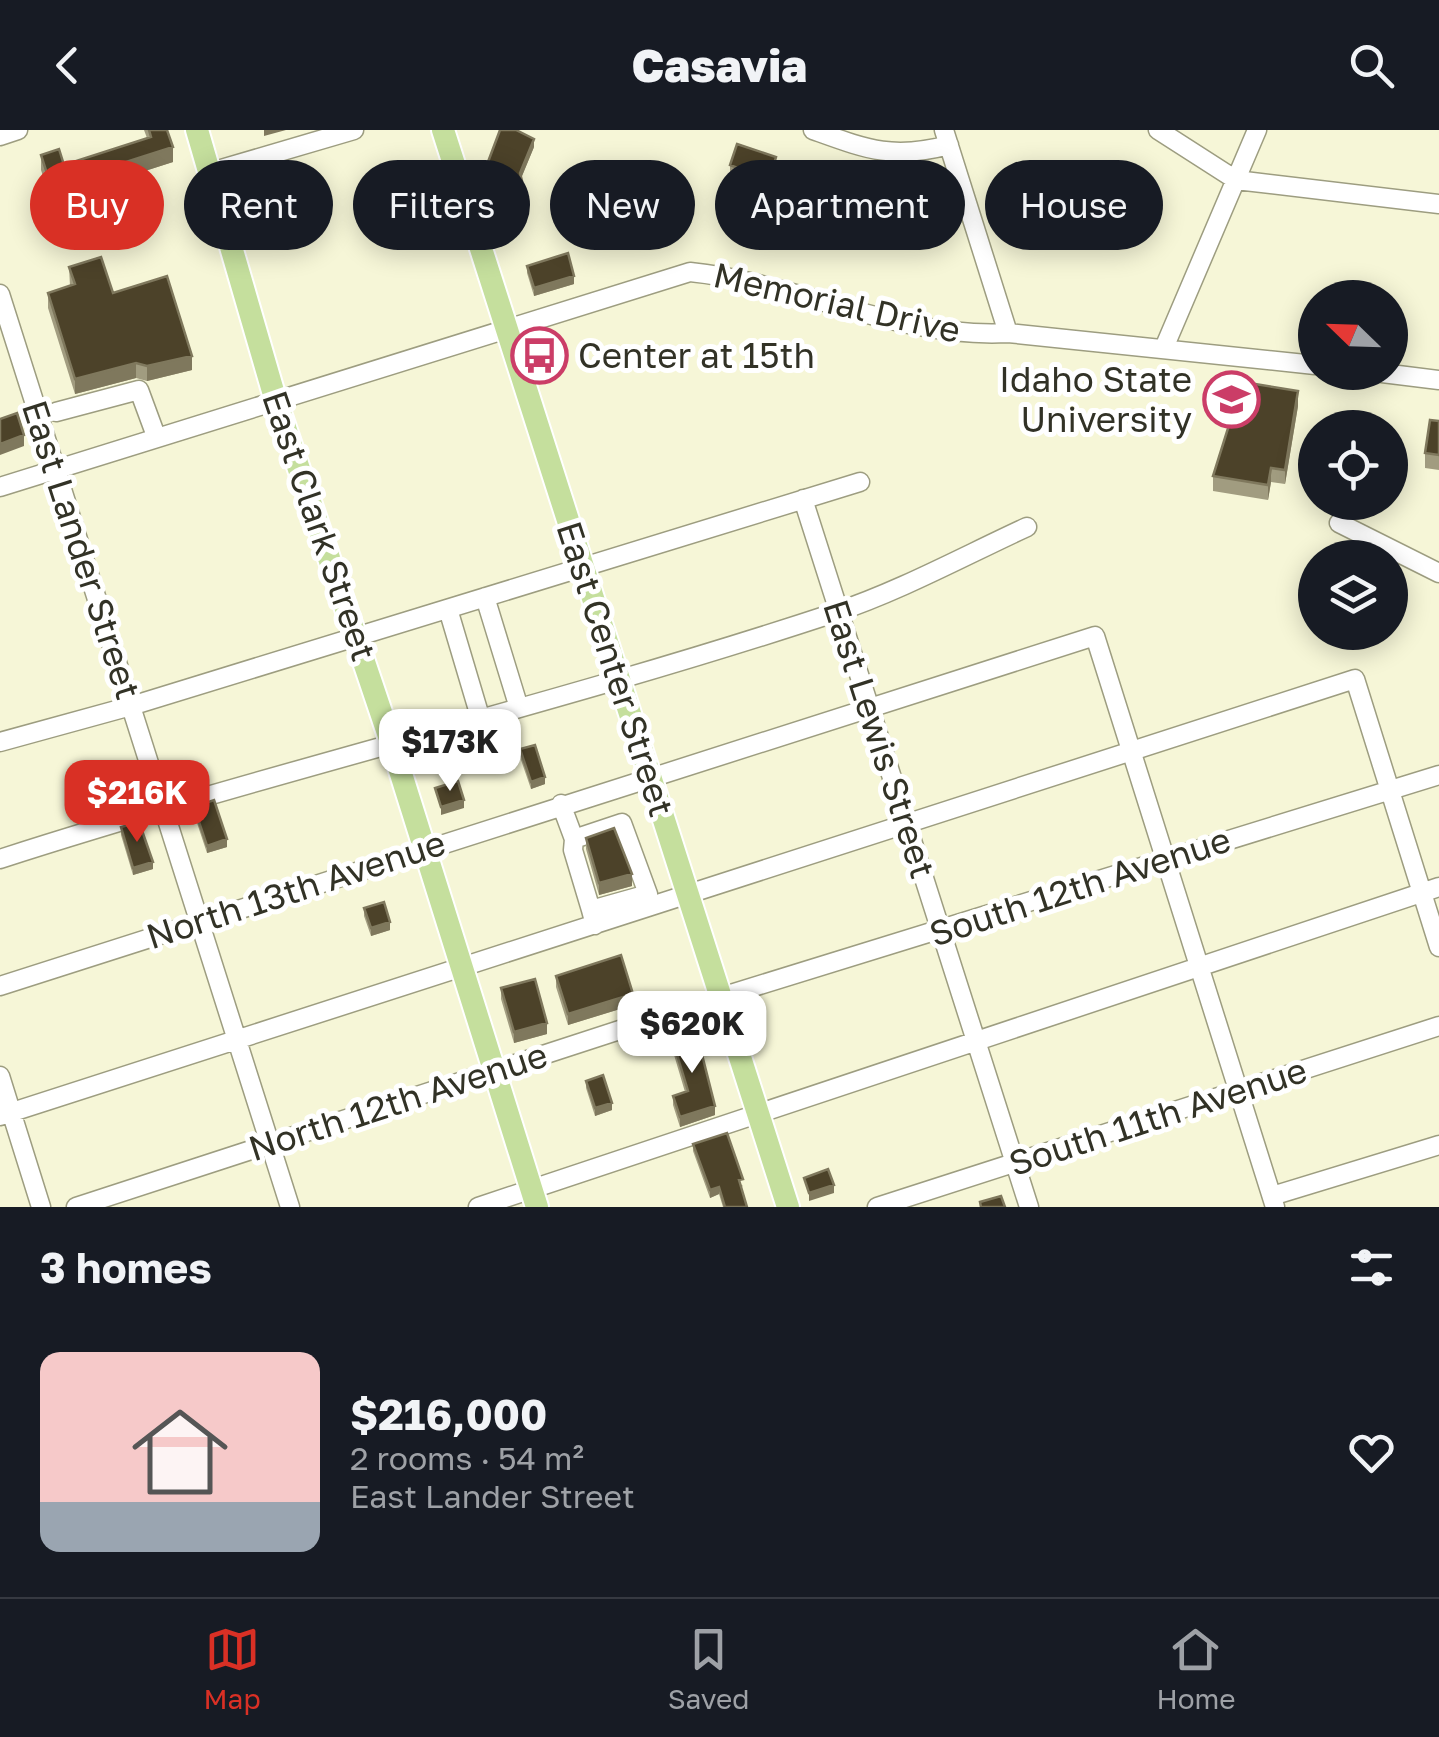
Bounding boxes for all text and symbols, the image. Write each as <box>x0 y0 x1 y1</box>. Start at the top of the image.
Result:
icon: back <box>40 38 95 93</box>
text: Casavia <box>632 38 807 92</box>
icon: search <box>1344 38 1399 93</box>
chip: Buy <box>30 160 164 250</box>
chip: Rent <box>184 160 333 250</box>
chip: Filters <box>353 160 530 250</box>
chip: New <box>550 160 695 250</box>
chip: Apartment <box>715 160 965 250</box>
chip: House <box>985 160 1163 250</box>
street label: Memorial Drive <box>710 253 965 351</box>
north arrow <box>1298 280 1408 390</box>
map controls <box>1298 280 1408 650</box>
bus stop icon: Center at 15th <box>509 326 569 386</box>
place label: Center at 15th <box>578 334 815 376</box>
place label: Idaho State University <box>999 358 1192 440</box>
school or university icon: Idaho State University <box>1201 370 1261 430</box>
street label: East Clark Street <box>254 385 386 666</box>
street label: East Lander Street <box>14 395 150 704</box>
button: locate <box>1298 410 1408 520</box>
street label: East Center Street <box>548 516 683 821</box>
button: layers <box>1298 540 1408 650</box>
street label: East Lewis Street <box>815 594 945 883</box>
pin: $173K <box>380 709 520 794</box>
text: $173K <box>401 722 499 760</box>
pin: $216K <box>67 760 207 845</box>
text: $216K <box>87 773 187 811</box>
street label: South 12th Avenue <box>924 818 1235 955</box>
street label: North 13th Avenue <box>141 821 450 957</box>
pin: $620K <box>622 991 762 1076</box>
text: $620K <box>639 1004 745 1042</box>
street label: North 12th Avenue <box>243 1033 552 1169</box>
street label: South 11th Avenue <box>1003 1048 1312 1184</box>
icon: filters <box>1344 1240 1399 1295</box>
text: 3 homes <box>40 1242 212 1292</box>
text: $216,000 <box>350 1389 547 1439</box>
icon: home <box>120 1392 240 1512</box>
icon: heart <box>1344 1425 1399 1480</box>
text: 2 rooms · 54 m² <box>350 1439 584 1477</box>
text: East Lander Street <box>350 1477 635 1515</box>
tab: Map <box>204 1622 261 1715</box>
tab: Saved <box>668 1622 749 1715</box>
tab: Home <box>1156 1622 1236 1715</box>

